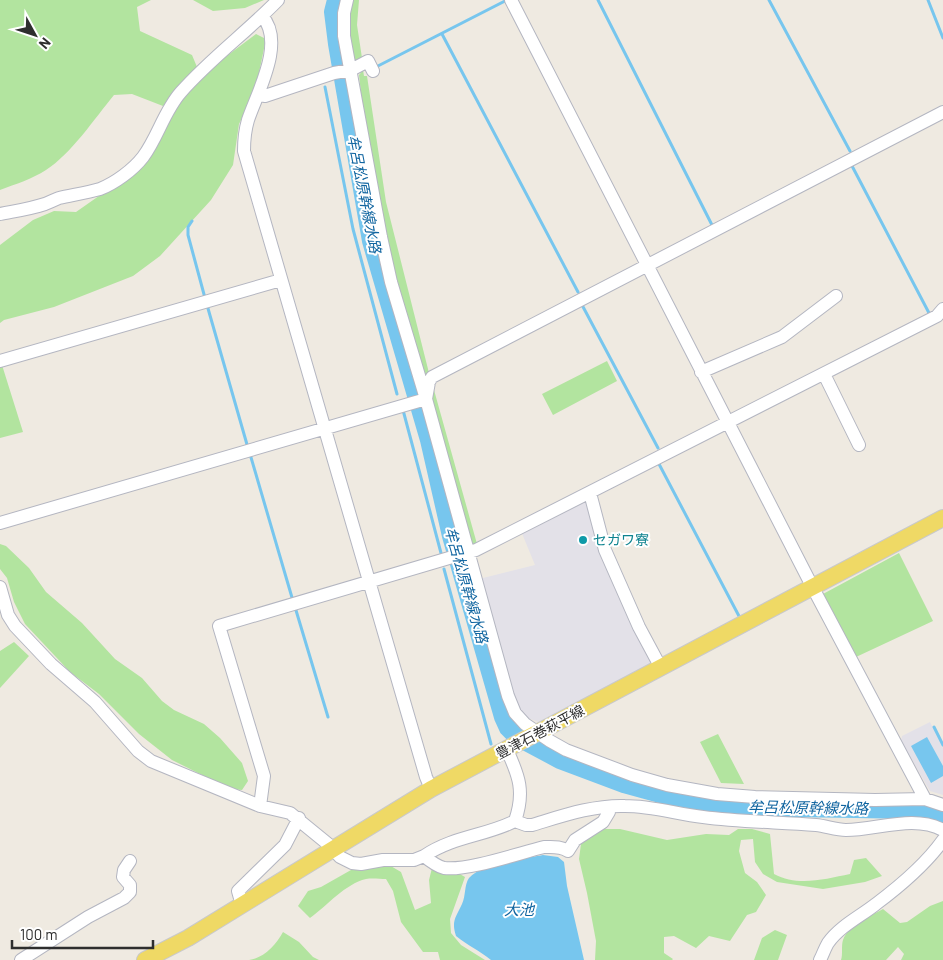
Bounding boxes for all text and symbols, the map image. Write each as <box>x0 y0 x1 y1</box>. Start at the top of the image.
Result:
north arrow <box>10 10 60 60</box>
text: N <box>36 35 55 53</box>
water label: 牟呂松原幹線水路 <box>345 133 386 256</box>
water label: 牟呂松原幹線水路 <box>442 525 493 647</box>
place label: セガワ寮 <box>593 531 649 548</box>
marker: セガワ寮 <box>577 534 589 546</box>
street label: 豊津石巻萩平線 <box>493 701 587 762</box>
water label: 牟呂松原幹線水路 <box>748 797 870 817</box>
water label: 大池 <box>504 900 536 918</box>
scale bar <box>12 918 154 950</box>
text: 100 m <box>20 925 58 943</box>

